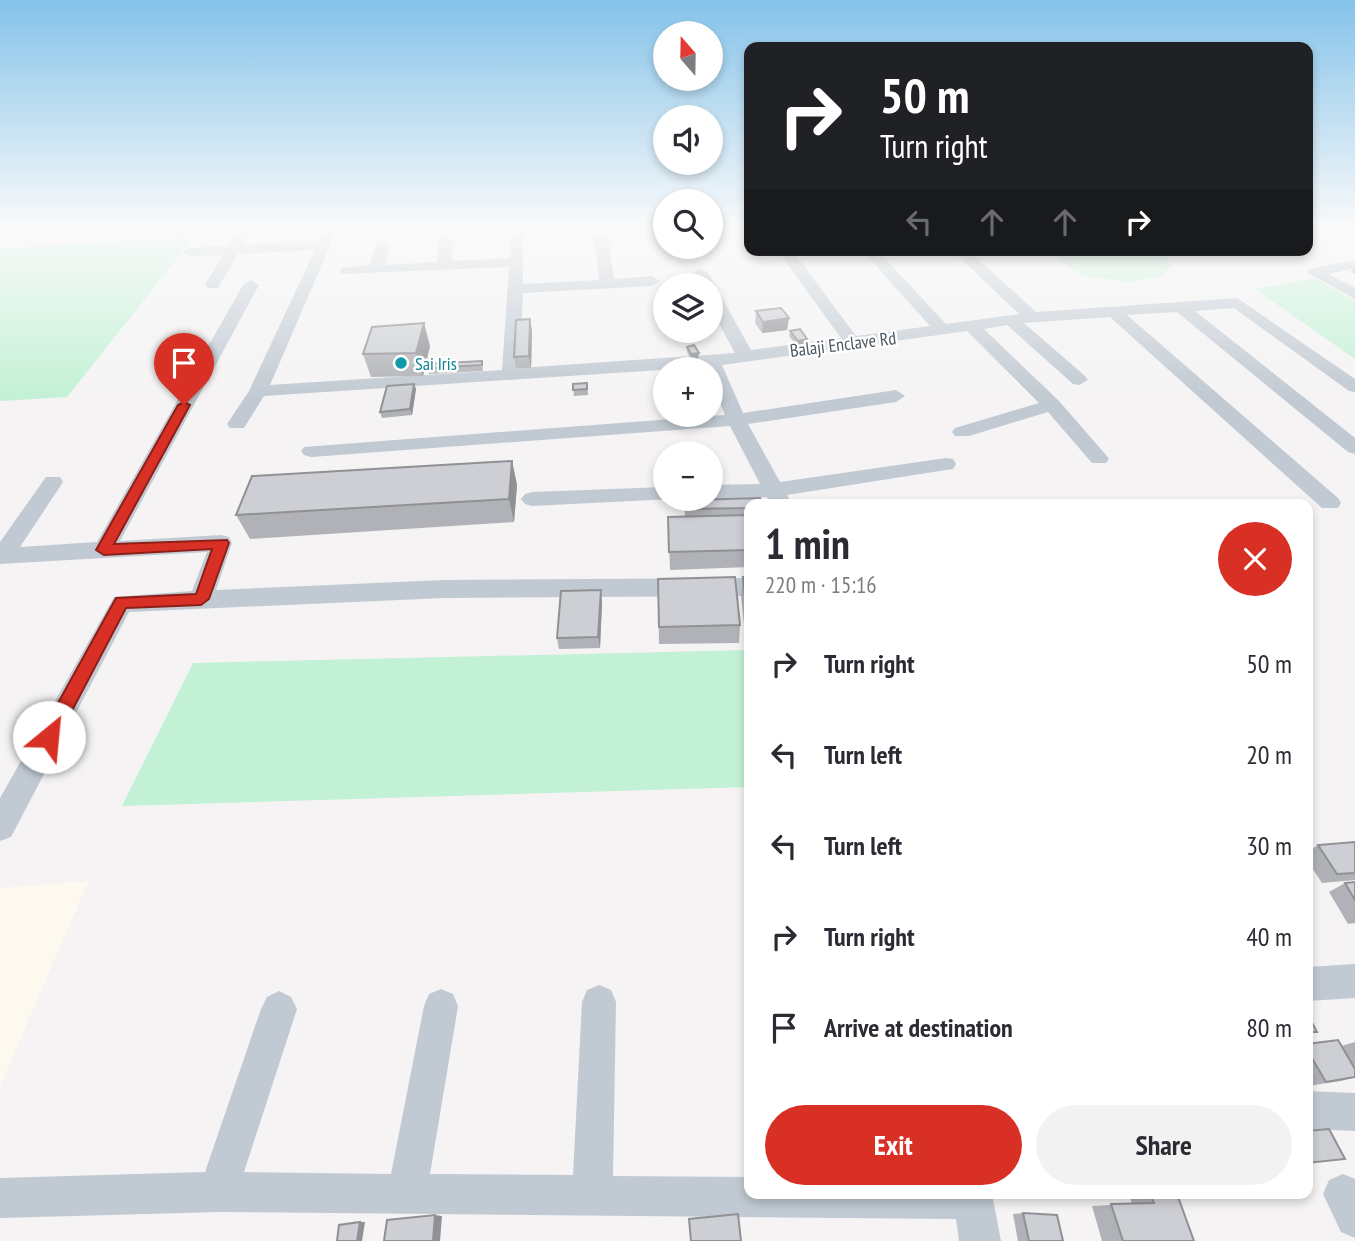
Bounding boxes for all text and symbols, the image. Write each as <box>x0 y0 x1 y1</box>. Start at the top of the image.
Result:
north arrow <box>653 21 723 91</box>
map controls <box>653 21 723 511</box>
text: 50 m <box>880 63 969 127</box>
icon: right <box>765 70 856 161</box>
button: sound <box>653 105 723 175</box>
text: Turn right <box>880 125 988 167</box>
button: search <box>653 189 723 259</box>
icon: left <box>900 203 938 241</box>
icon: ahead <box>973 203 1011 241</box>
icon: ahead <box>1046 203 1084 241</box>
icon: right <box>1119 203 1157 241</box>
button: layers <box>653 273 723 343</box>
street label: Balaji Enclave Rd <box>789 326 897 362</box>
pin <box>154 333 214 405</box>
icon: arrive <box>165 344 203 382</box>
place label: Sai Iris <box>415 352 457 375</box>
marker: Sai Iris <box>393 355 409 371</box>
button: + <box>653 357 723 427</box>
button: − <box>653 441 723 511</box>
text: 1 min <box>765 516 850 571</box>
button: close <box>1218 522 1292 596</box>
text: 220 m · 15:16 <box>765 570 877 599</box>
icon: right <box>765 645 803 683</box>
text: Turn right <box>824 647 915 680</box>
text: 50 m <box>1246 647 1292 680</box>
position arrow <box>12 700 86 774</box>
icon: left <box>765 736 803 774</box>
text: Turn left <box>824 738 902 771</box>
text: 20 m <box>1246 738 1292 771</box>
icon: left <box>765 827 803 865</box>
text: Turn left <box>824 829 902 862</box>
text: 30 m <box>1246 829 1292 862</box>
icon: right <box>765 918 803 956</box>
text: Turn right <box>824 920 915 953</box>
text: 40 m <box>1246 920 1292 953</box>
icon: arrive <box>765 1009 803 1047</box>
text: Arrive at destination <box>824 1011 1013 1044</box>
text: 80 m <box>1246 1011 1292 1044</box>
button: Exit <box>765 1105 1022 1185</box>
button: Share <box>1036 1105 1292 1185</box>

